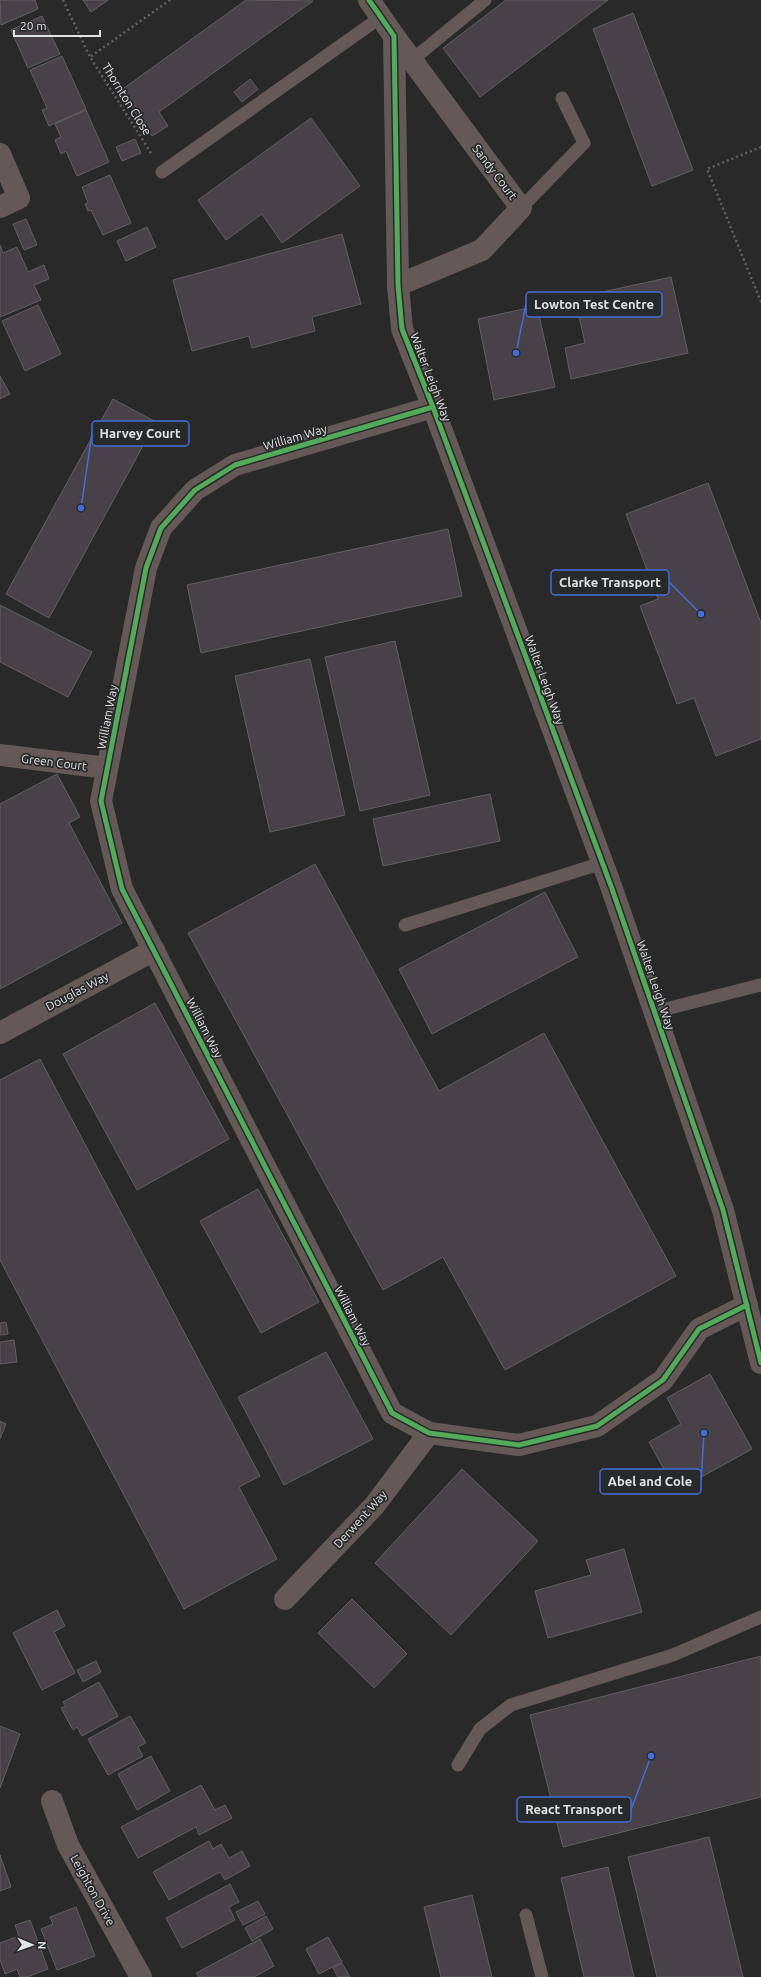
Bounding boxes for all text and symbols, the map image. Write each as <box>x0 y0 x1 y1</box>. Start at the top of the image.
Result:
scale bar <box>14 12 100 38</box>
text: 20 m <box>20 19 47 32</box>
street label: Thornton Close <box>100 61 154 137</box>
street label: Sandy Court <box>470 142 520 202</box>
callout: Lowton Test Centre <box>526 292 662 317</box>
text: Lowton Test Centre <box>534 297 654 311</box>
street label: Walter Leigh Way <box>408 331 454 423</box>
callout: Harvey Court <box>92 421 189 446</box>
street label: William Way <box>262 422 328 452</box>
text: Harvey Court <box>99 426 181 440</box>
callout: Clarke Transport <box>551 570 669 595</box>
text: Clarke Transport <box>559 575 661 589</box>
street label: Walter Leigh Way <box>523 634 567 726</box>
street label: William Way <box>94 683 120 750</box>
street label: Green Court <box>21 752 88 772</box>
street label: Walter Leigh Way <box>635 939 677 1032</box>
street label: Douglas Way <box>43 969 111 1013</box>
street label: William Way <box>184 996 226 1060</box>
street label: William Way <box>332 1284 374 1348</box>
callout: Abel and Cole <box>600 1469 701 1494</box>
text: Abel and Cole <box>608 1474 692 1488</box>
street label: Derwent Way <box>331 1487 389 1550</box>
callout: React Transport <box>517 1797 631 1822</box>
text: React Transport <box>525 1802 623 1816</box>
street label: Leighton Drive <box>68 1852 118 1928</box>
north arrow <box>12 1925 52 1965</box>
text: N <box>36 1941 48 1950</box>

